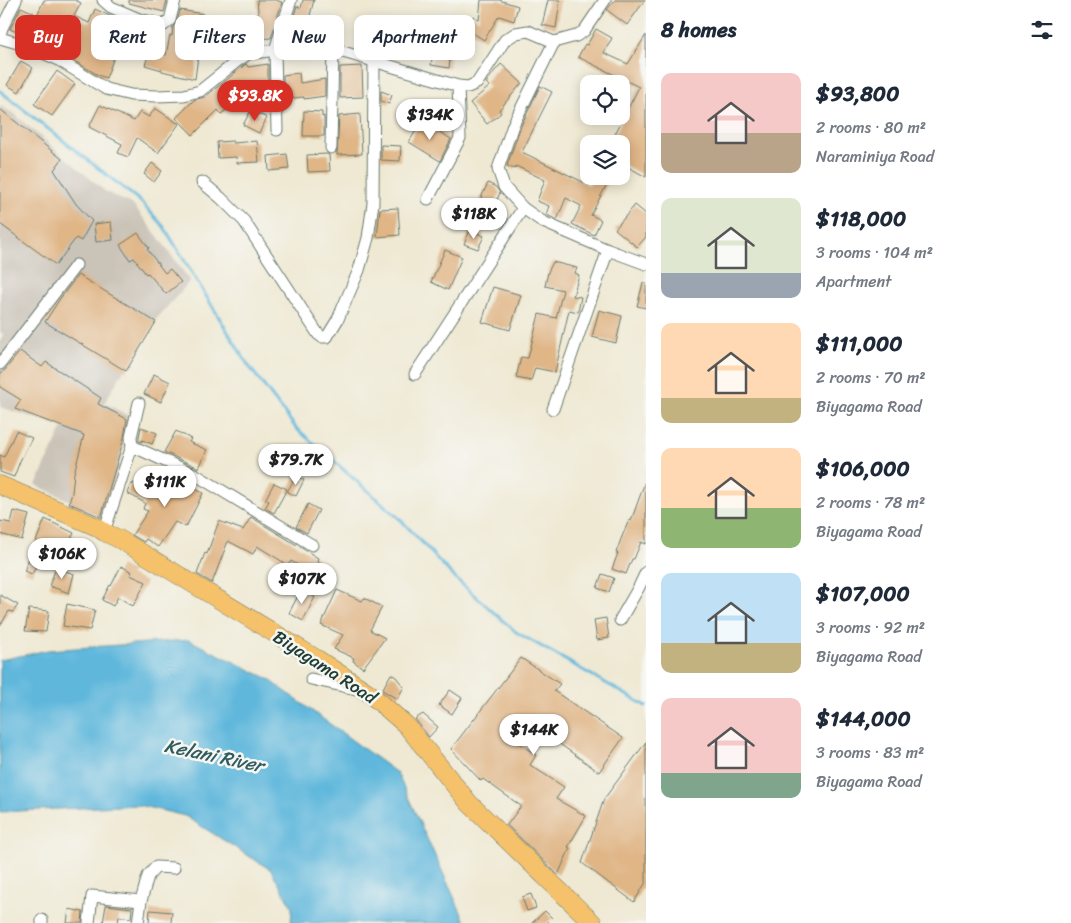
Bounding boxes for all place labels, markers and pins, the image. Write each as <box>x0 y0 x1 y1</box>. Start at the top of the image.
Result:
pin: $93.8K <box>214 80 296 122</box>
pin: $134K <box>395 98 465 141</box>
pin: $118K <box>439 198 509 240</box>
pin: $79.7K <box>255 444 337 486</box>
pin: $111K <box>130 466 200 508</box>
pin: $106K <box>27 538 97 580</box>
pin: $107K <box>267 562 337 605</box>
pin: $144K <box>499 714 569 756</box>

